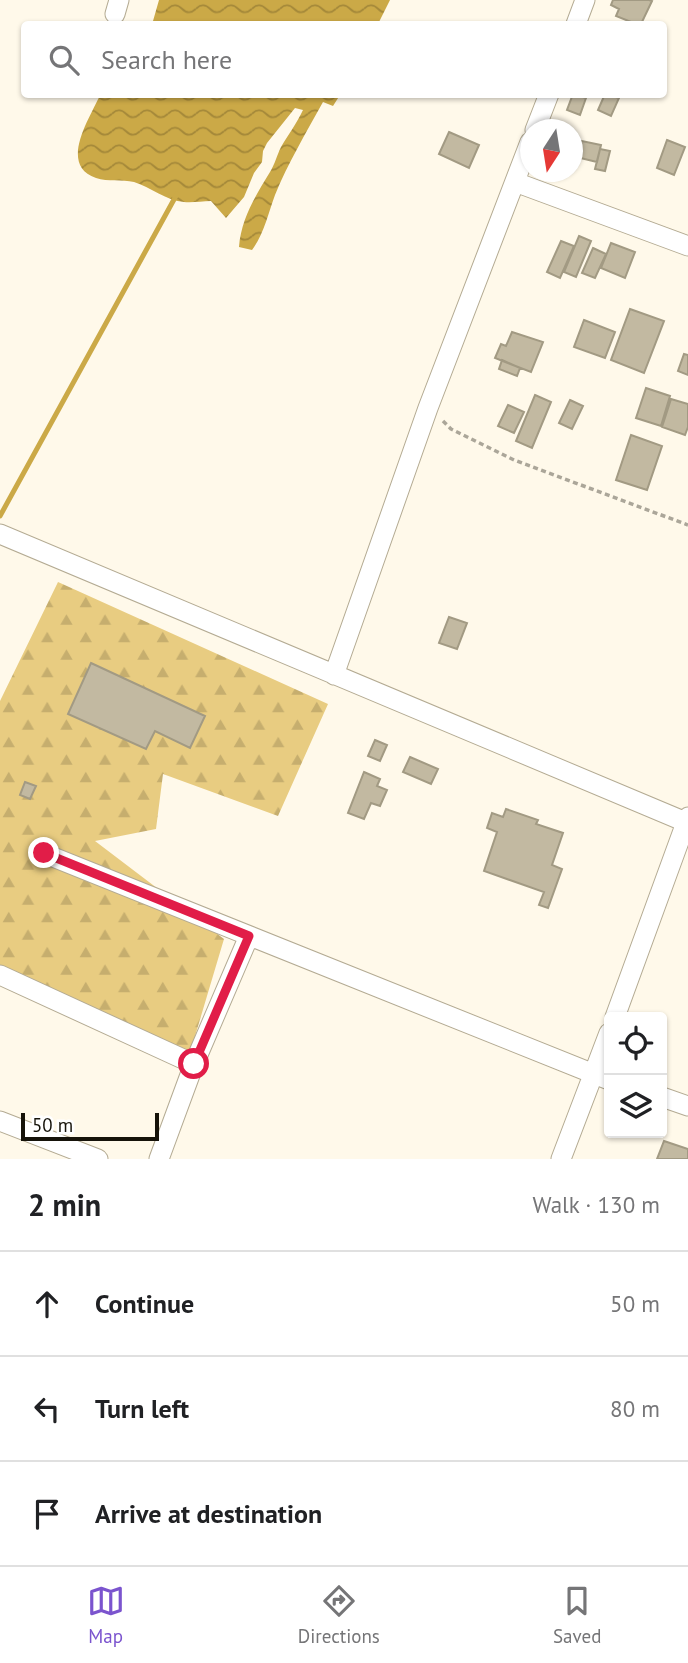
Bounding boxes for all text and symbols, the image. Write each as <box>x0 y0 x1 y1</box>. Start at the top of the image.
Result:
search box <box>21 21 667 98</box>
icon: search <box>45 41 83 79</box>
text: Search here <box>101 43 232 76</box>
north arrow <box>520 119 583 182</box>
route end <box>28 837 59 868</box>
map controls <box>604 1012 667 1138</box>
button: locate <box>604 1012 667 1075</box>
route start <box>178 1048 209 1079</box>
button: layers <box>604 1075 667 1138</box>
scale bar <box>21 1110 159 1142</box>
text: 50 m <box>32 1113 73 1137</box>
text: 2 min <box>28 1185 101 1224</box>
text: Walk · 130 m <box>533 1190 660 1219</box>
icon: ahead <box>28 1285 66 1323</box>
text: Continue <box>95 1287 194 1320</box>
text: 50 m <box>610 1289 660 1318</box>
icon: left <box>28 1390 66 1428</box>
text: Turn left <box>95 1392 189 1425</box>
text: 80 m <box>610 1394 660 1423</box>
icon: arrive <box>28 1495 66 1533</box>
text: Arrive at destination <box>95 1497 322 1530</box>
tab: Map <box>87 1582 125 1648</box>
tab: Directions <box>298 1582 380 1648</box>
tab: Saved <box>553 1582 601 1648</box>

